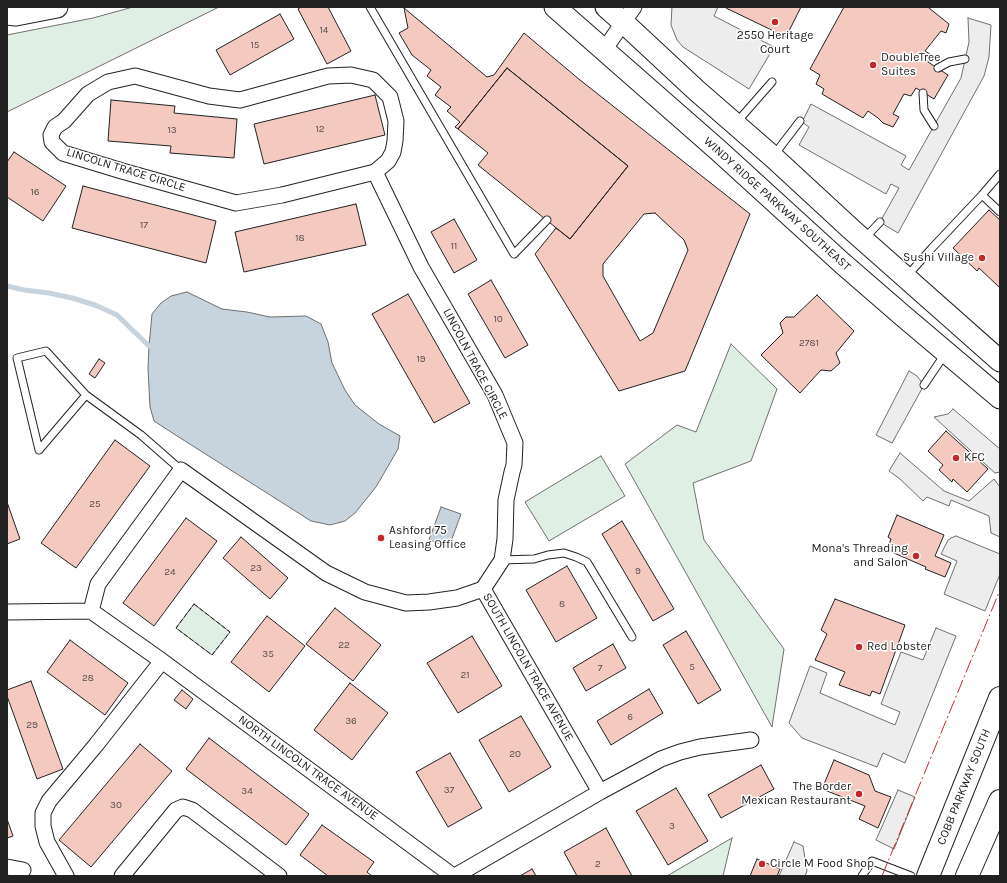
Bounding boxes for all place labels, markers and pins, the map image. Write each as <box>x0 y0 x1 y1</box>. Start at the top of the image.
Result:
marker: 2550 Heritage Court <box>770 17 780 27</box>
place label: 2550 Heritage Court <box>737 29 813 57</box>
place label: DoubleTree Suites <box>881 51 940 79</box>
marker: DoubleTree Suites <box>868 60 878 70</box>
place label: Sushi Village <box>903 251 974 265</box>
marker: Sushi Village <box>977 253 987 263</box>
place label: KFC <box>964 451 985 465</box>
marker: KFC <box>951 453 961 463</box>
place label: Ashford 75 Leasing Office <box>389 524 466 552</box>
marker: Ashford 75 Leasing Office <box>376 533 386 543</box>
place label: Mona's Threading and Salon <box>812 542 908 570</box>
marker: Mona's Threading and Salon <box>911 551 921 561</box>
place label: Red Lobster <box>867 640 931 654</box>
marker: Red Lobster <box>854 642 864 652</box>
place label: The Border Mexican Restaurant <box>741 780 851 808</box>
marker: The Border Mexican Restaurant <box>854 789 864 799</box>
place label: Circle M Food Shop <box>770 857 874 871</box>
marker: Circle M Food Shop <box>757 859 767 869</box>

